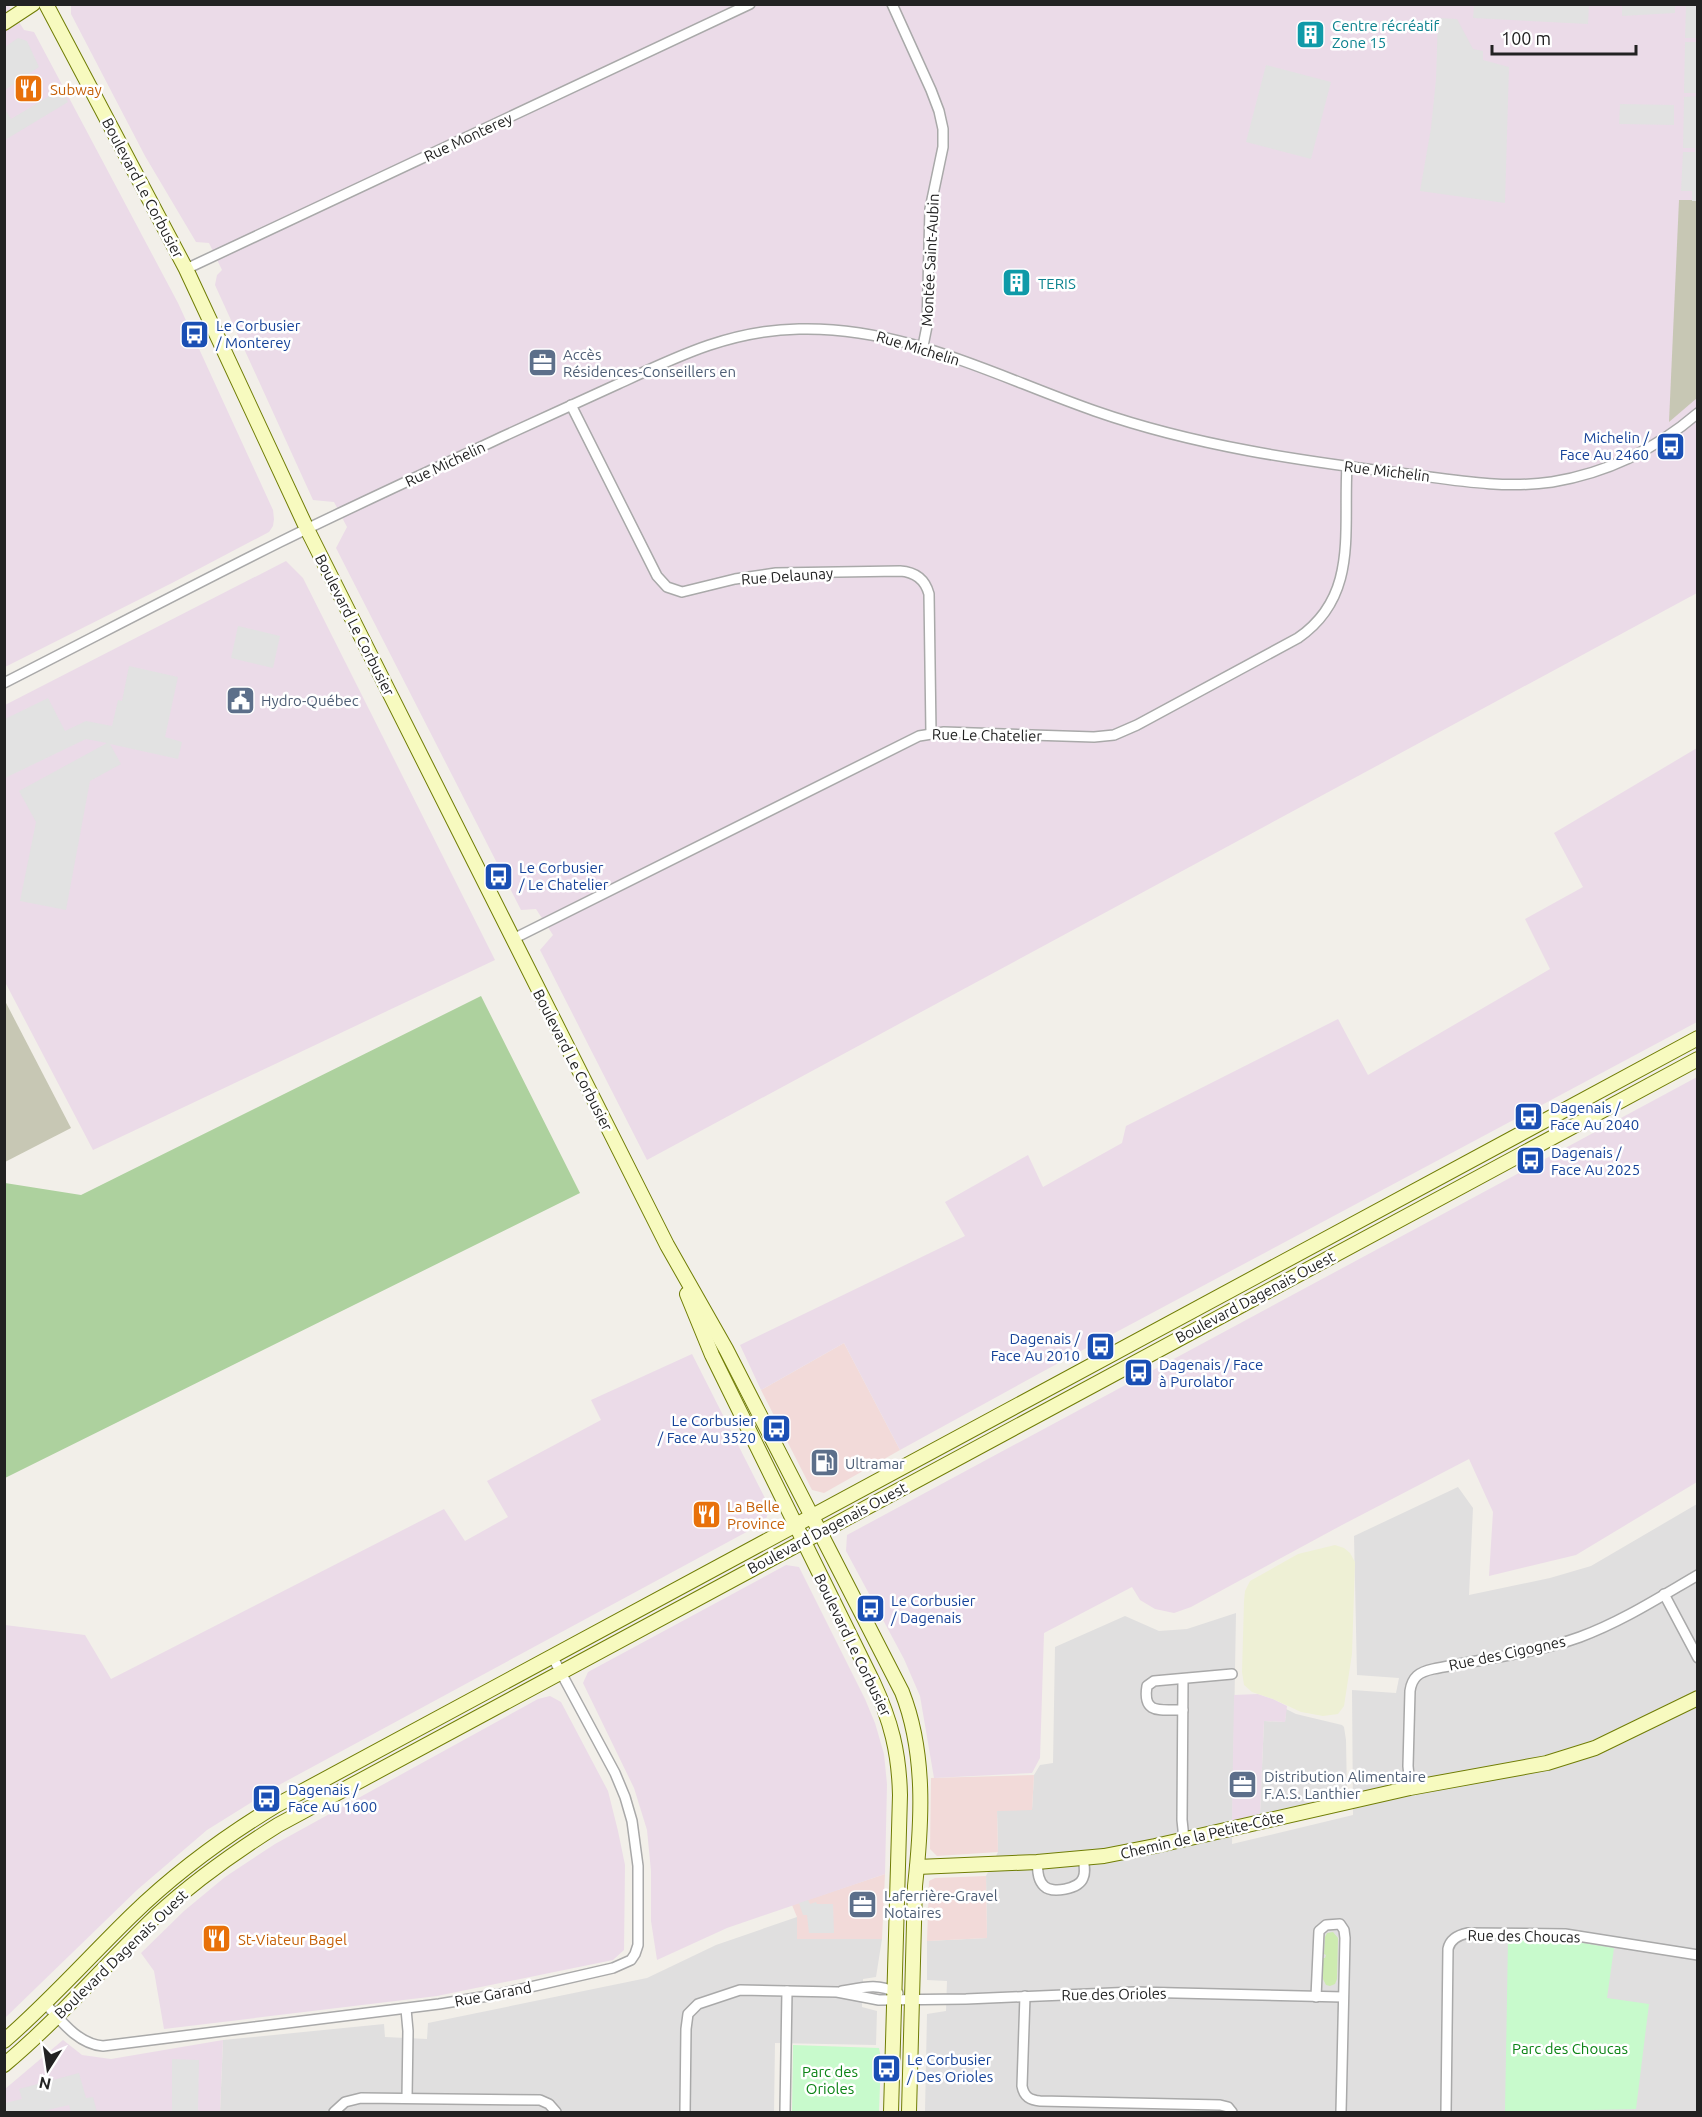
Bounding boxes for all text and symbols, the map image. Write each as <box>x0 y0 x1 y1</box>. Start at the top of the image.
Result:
place label: Centre récréatif Zone 15 <box>1332 17 1439 51</box>
building icon: Centre récréatif Zone 15 <box>1295 18 1327 50</box>
scale bar <box>1492 18 1636 56</box>
text: 100 m <box>1501 28 1551 48</box>
restaurant icon: Subway <box>13 73 45 105</box>
place label: Subway <box>50 81 102 98</box>
street label: Rue Monterey <box>421 109 515 165</box>
street label: Boulevard Le Corbusier <box>99 115 187 261</box>
street label: Montée Saint-Aubin <box>918 193 942 327</box>
building icon: TERIS <box>1001 267 1033 299</box>
place label: TERIS <box>1038 275 1076 292</box>
place label: Le Corbusier / Monterey <box>215 317 301 351</box>
bus stop icon: Le Corbusier / Monterey <box>179 318 211 350</box>
street label: Rue Michelin <box>874 327 962 369</box>
place label: Accès Résidences-Conseillers en <box>563 346 736 380</box>
office icon: Accès Résidences-Conseillers en <box>526 347 558 379</box>
place label: Michelin / Face Au 2460 <box>1560 429 1649 463</box>
bus stop icon: Michelin / Face Au 2460 <box>1654 430 1686 462</box>
street label: Rue Michelin <box>402 438 488 490</box>
street label: Rue Michelin <box>1343 457 1431 485</box>
street label: Boulevard Le Corbusier <box>312 551 398 699</box>
street label: Rue Delaunay <box>740 564 834 588</box>
public building icon: Hydro-Québec <box>224 684 256 716</box>
place label: Hydro-Québec <box>261 692 359 709</box>
street label: Rue Le Chatelier <box>932 726 1043 744</box>
place label: Le Corbusier / Le Chatelier <box>518 859 609 893</box>
bus stop icon: Le Corbusier / Le Chatelier <box>482 860 514 892</box>
street label: Boulevard Le Corbusier <box>530 986 616 1134</box>
place label: Dagenais / Face Au 2040 <box>1550 1099 1639 1133</box>
bus stop icon: Dagenais / Face Au 2040 <box>1513 1100 1545 1132</box>
place label: Dagenais / Face Au 2025 <box>1551 1144 1640 1178</box>
bus stop icon: Dagenais / Face Au 2025 <box>1514 1145 1546 1177</box>
street label: Boulevard Dagenais Ouest <box>1172 1248 1338 1346</box>
place label: Dagenais / Face Au 2010 <box>991 1330 1080 1364</box>
bus stop icon: Dagenais / Face Au 2010 <box>1085 1331 1117 1363</box>
place label: Dagenais / Face à Purolator <box>1159 1356 1263 1390</box>
bus stop icon: Dagenais / Face à Purolator <box>1122 1357 1154 1389</box>
place label: Le Corbusier / Face Au 3520 <box>657 1412 756 1446</box>
bus stop icon: Le Corbusier / Face Au 3520 <box>761 1413 793 1445</box>
fuel station icon: Ultramar <box>808 1447 840 1479</box>
place label: Ultramar <box>845 1455 905 1472</box>
street label: Boulevard Dagenais Ouest <box>744 1479 910 1577</box>
place label: La Belle Province <box>727 1498 785 1532</box>
restaurant icon: La Belle Province <box>690 1499 722 1531</box>
street label: Boulevard Le Corbusier <box>811 1571 895 1719</box>
place label: Le Corbusier / Dagenais <box>890 1592 976 1626</box>
bus stop icon: Le Corbusier / Dagenais <box>854 1593 886 1625</box>
street label: Rue des Cigognes <box>1447 1632 1567 1674</box>
place label: Distribution Alimentaire F.A.S. Lanthier <box>1264 1768 1426 1802</box>
office icon: Distribution Alimentaire F.A.S. Lanthier <box>1227 1769 1259 1801</box>
place label: Dagenais / Face Au 1600 <box>288 1781 377 1815</box>
bus stop icon: Dagenais / Face Au 1600 <box>251 1782 283 1814</box>
street label: Chemin de la Petite-Côte <box>1119 1808 1285 1862</box>
street label: Boulevard Dagenais Ouest <box>51 1886 191 2022</box>
place label: Laferrière-Gravel Notaires <box>884 1887 998 1921</box>
office icon: Laferrière-Gravel Notaires <box>847 1888 879 1920</box>
restaurant icon: St-Viateur Bagel <box>201 1923 233 1955</box>
street label: Rue des Choucas <box>1467 1927 1581 1945</box>
place label: St-Viateur Bagel <box>238 1931 347 1948</box>
street label: Rue Garand <box>453 1978 533 2010</box>
street label: Rue des Orioles <box>1061 1985 1167 2003</box>
north arrow <box>18 2039 78 2099</box>
park label: Parc des Choucas <box>1512 2040 1628 2057</box>
place label: Le Corbusier / Des Orioles <box>906 2051 993 2085</box>
bus stop icon: Le Corbusier / Des Orioles <box>870 2052 902 2084</box>
park label: Parc des Orioles <box>802 2063 858 2097</box>
text: N <box>37 2074 53 2094</box>

